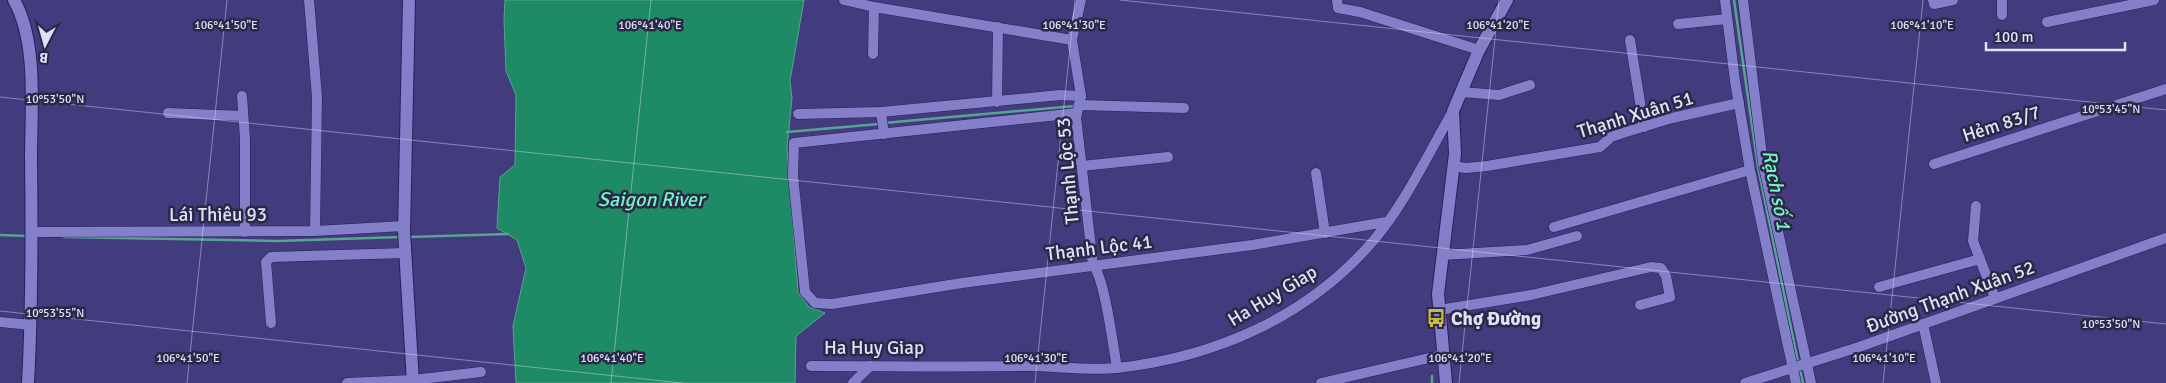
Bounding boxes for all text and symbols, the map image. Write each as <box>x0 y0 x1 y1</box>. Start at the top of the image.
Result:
text: 106°41'50"E <box>194 18 258 33</box>
text: 106°41'40"E <box>618 18 682 33</box>
text: 106°41'30"E <box>1042 18 1106 33</box>
text: 106°41'20"E <box>1466 18 1530 33</box>
text: 106°41'10"E <box>1890 18 1954 33</box>
north arrow <box>20 20 70 70</box>
scale bar <box>1986 20 2125 52</box>
text: 100 m <box>1994 28 2034 46</box>
text: B <box>38 48 49 66</box>
street label: Thạnh Xuân 51 <box>1574 86 1696 144</box>
text: 10°53'50"N <box>26 92 84 107</box>
street label: Hẻm 83/7 <box>1959 100 2043 148</box>
text: 10°53'45"N <box>2082 102 2140 117</box>
street label: Thạnh Lộc 53 <box>1051 116 1085 225</box>
water label: Rạch số 1 <box>1757 148 1797 232</box>
water label: Saigon River <box>598 187 707 212</box>
street label: Lái Thiêu 93 <box>169 203 267 227</box>
street label: Thạnh Lộc 41 <box>1044 230 1154 266</box>
street label: Đường Thạnh Xuân 52 <box>1863 255 2038 339</box>
street label: Ha Huy Giap <box>1223 260 1322 332</box>
text: 10°53'55"N <box>26 306 84 321</box>
bus stop icon: Chợ Đường <box>1425 307 1447 329</box>
place label: Chợ Đường <box>1451 307 1541 331</box>
text: 10°53'50"N <box>2082 317 2140 332</box>
street label: Ha Huy Giap <box>824 336 924 360</box>
text: 106°41'50"E <box>156 351 220 366</box>
text: 106°41'40"E <box>580 351 644 366</box>
text: 106°41'30"E <box>1004 351 1068 366</box>
text: 106°41'20"E <box>1428 351 1492 366</box>
text: 106°41'10"E <box>1852 351 1916 366</box>

